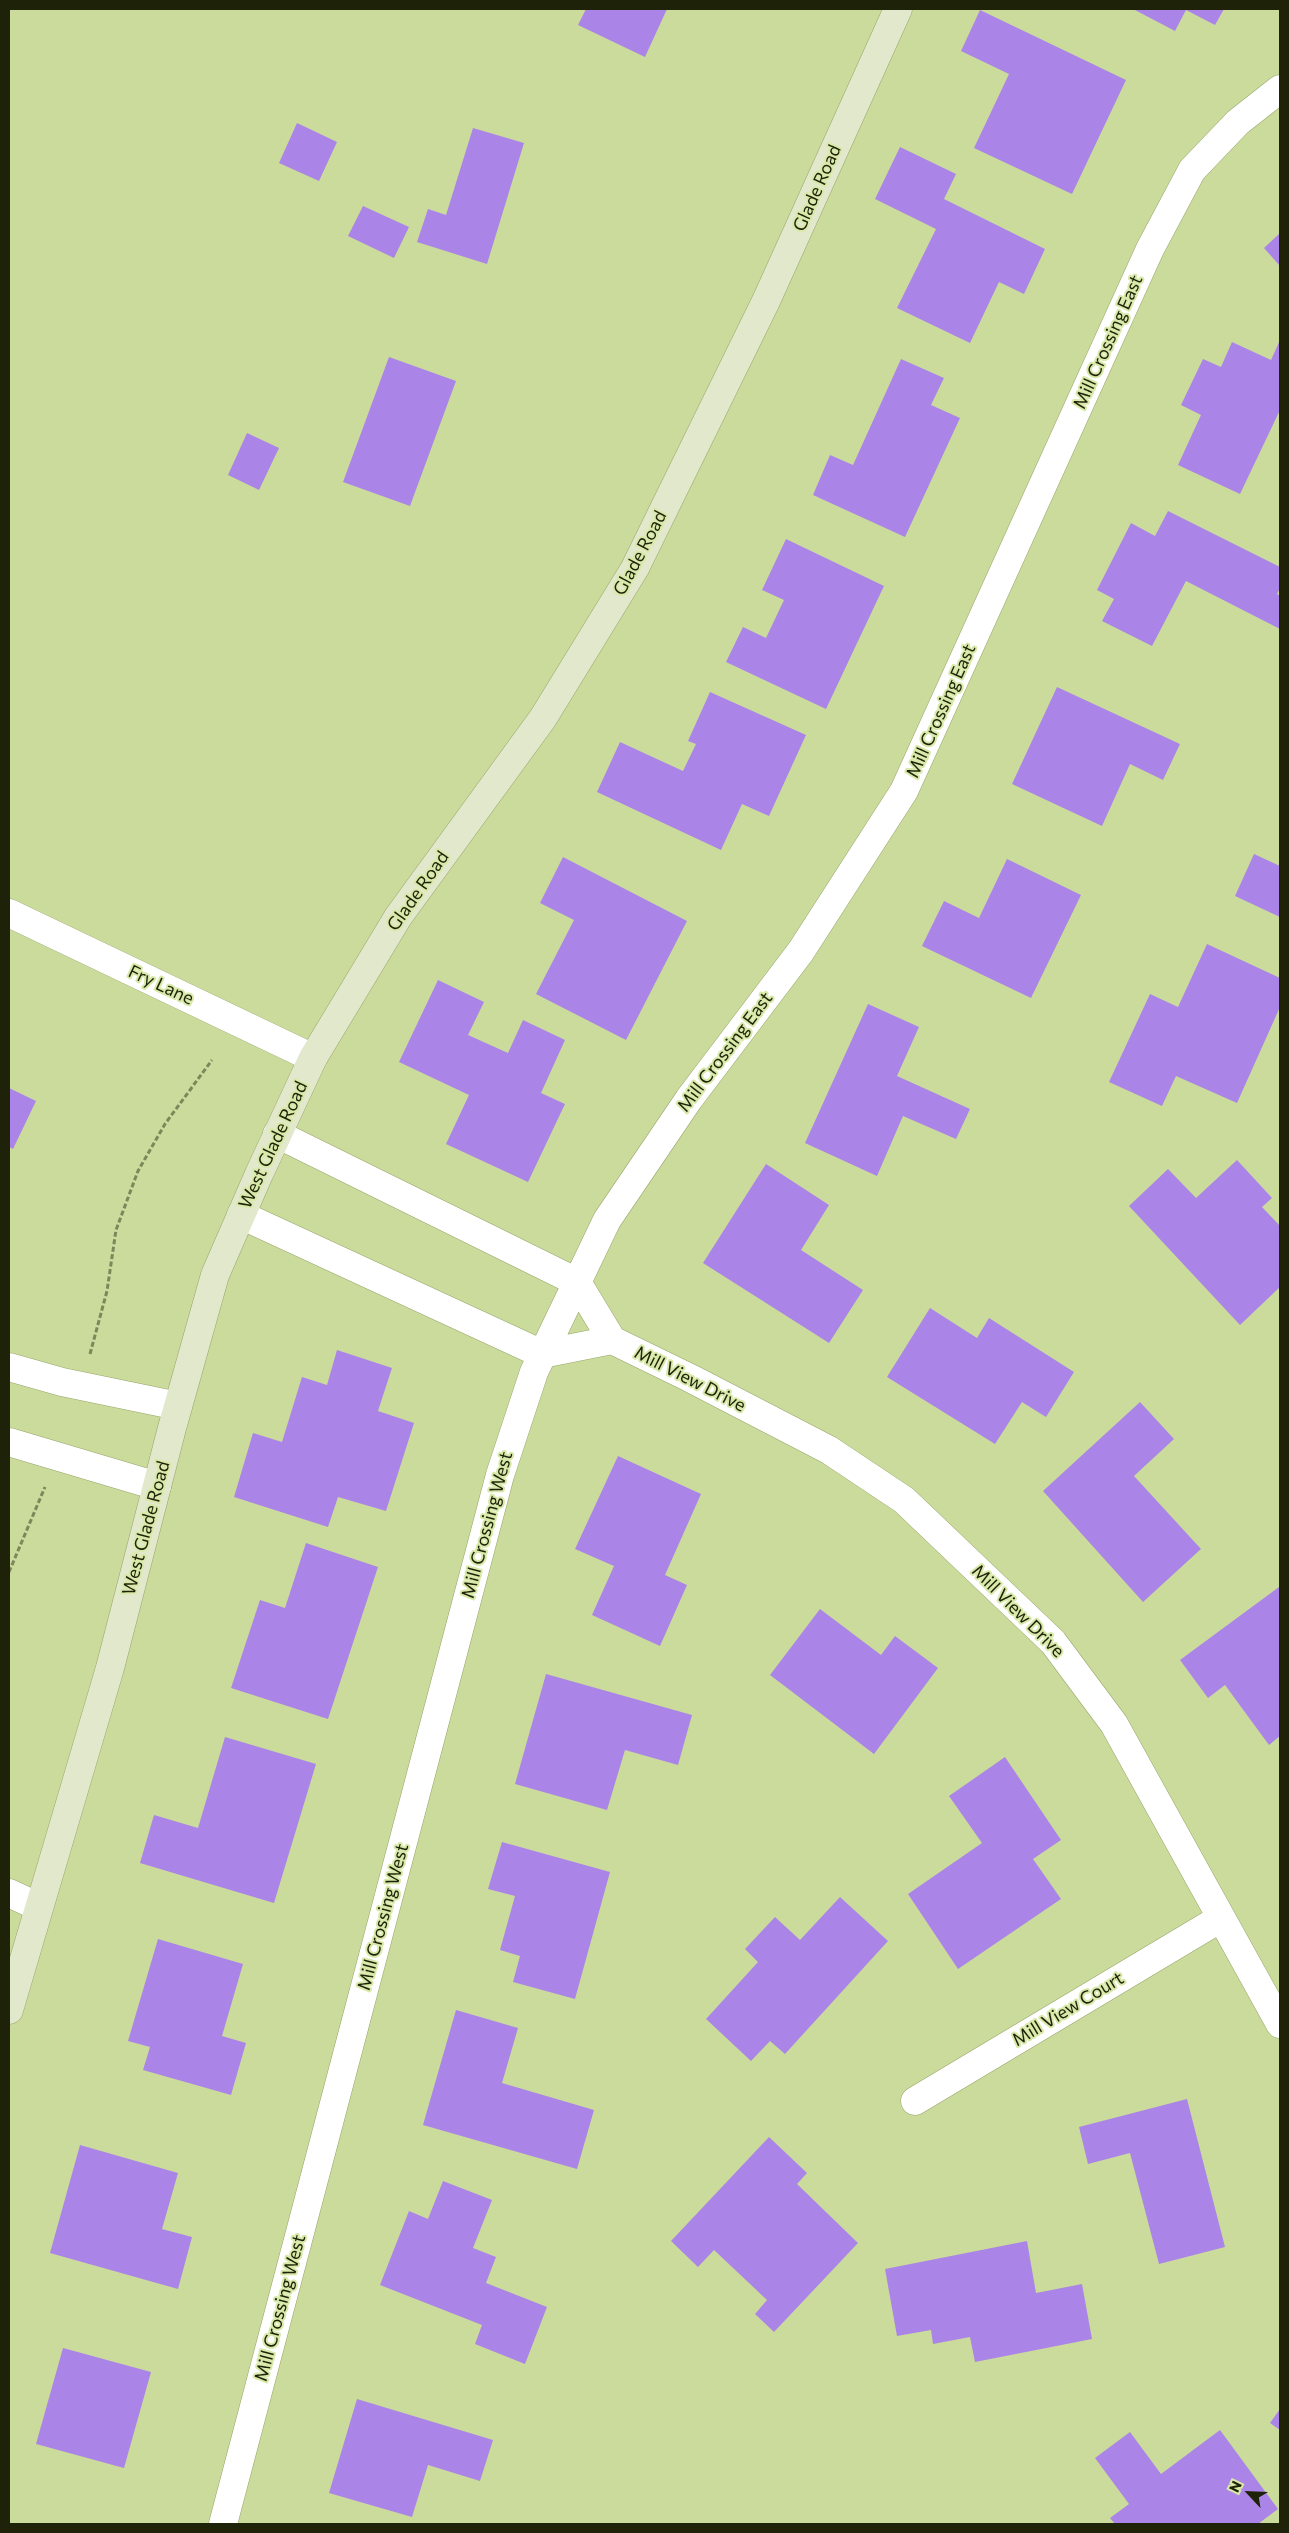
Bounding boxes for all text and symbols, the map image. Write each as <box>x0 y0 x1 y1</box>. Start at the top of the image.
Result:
street label: Glade Road <box>788 141 846 235</box>
street label: Mill Crossing East <box>1069 272 1147 412</box>
street label: Glade Road <box>609 507 671 599</box>
street label: Mill Crossing East <box>902 641 980 781</box>
street label: Glade Road <box>383 847 453 935</box>
street label: Fry Lane <box>125 961 197 1009</box>
street label: Mill Crossing East <box>673 988 777 1116</box>
street label: West Glade Road <box>234 1078 312 1212</box>
street label: Mill View Drive <box>631 1342 749 1416</box>
street label: Mill Crossing West <box>457 1449 517 1601</box>
street label: West Glade Road <box>118 1459 174 1597</box>
street label: Mill View Drive <box>967 1560 1069 1662</box>
street label: Mill Crossing West <box>353 1841 413 1993</box>
street label: Mill View Court <box>1008 1967 1128 2051</box>
street label: Mill Crossing West <box>250 2232 310 2384</box>
north arrow <box>1224 2468 1274 2518</box>
text: N <box>1225 2478 1245 2495</box>

